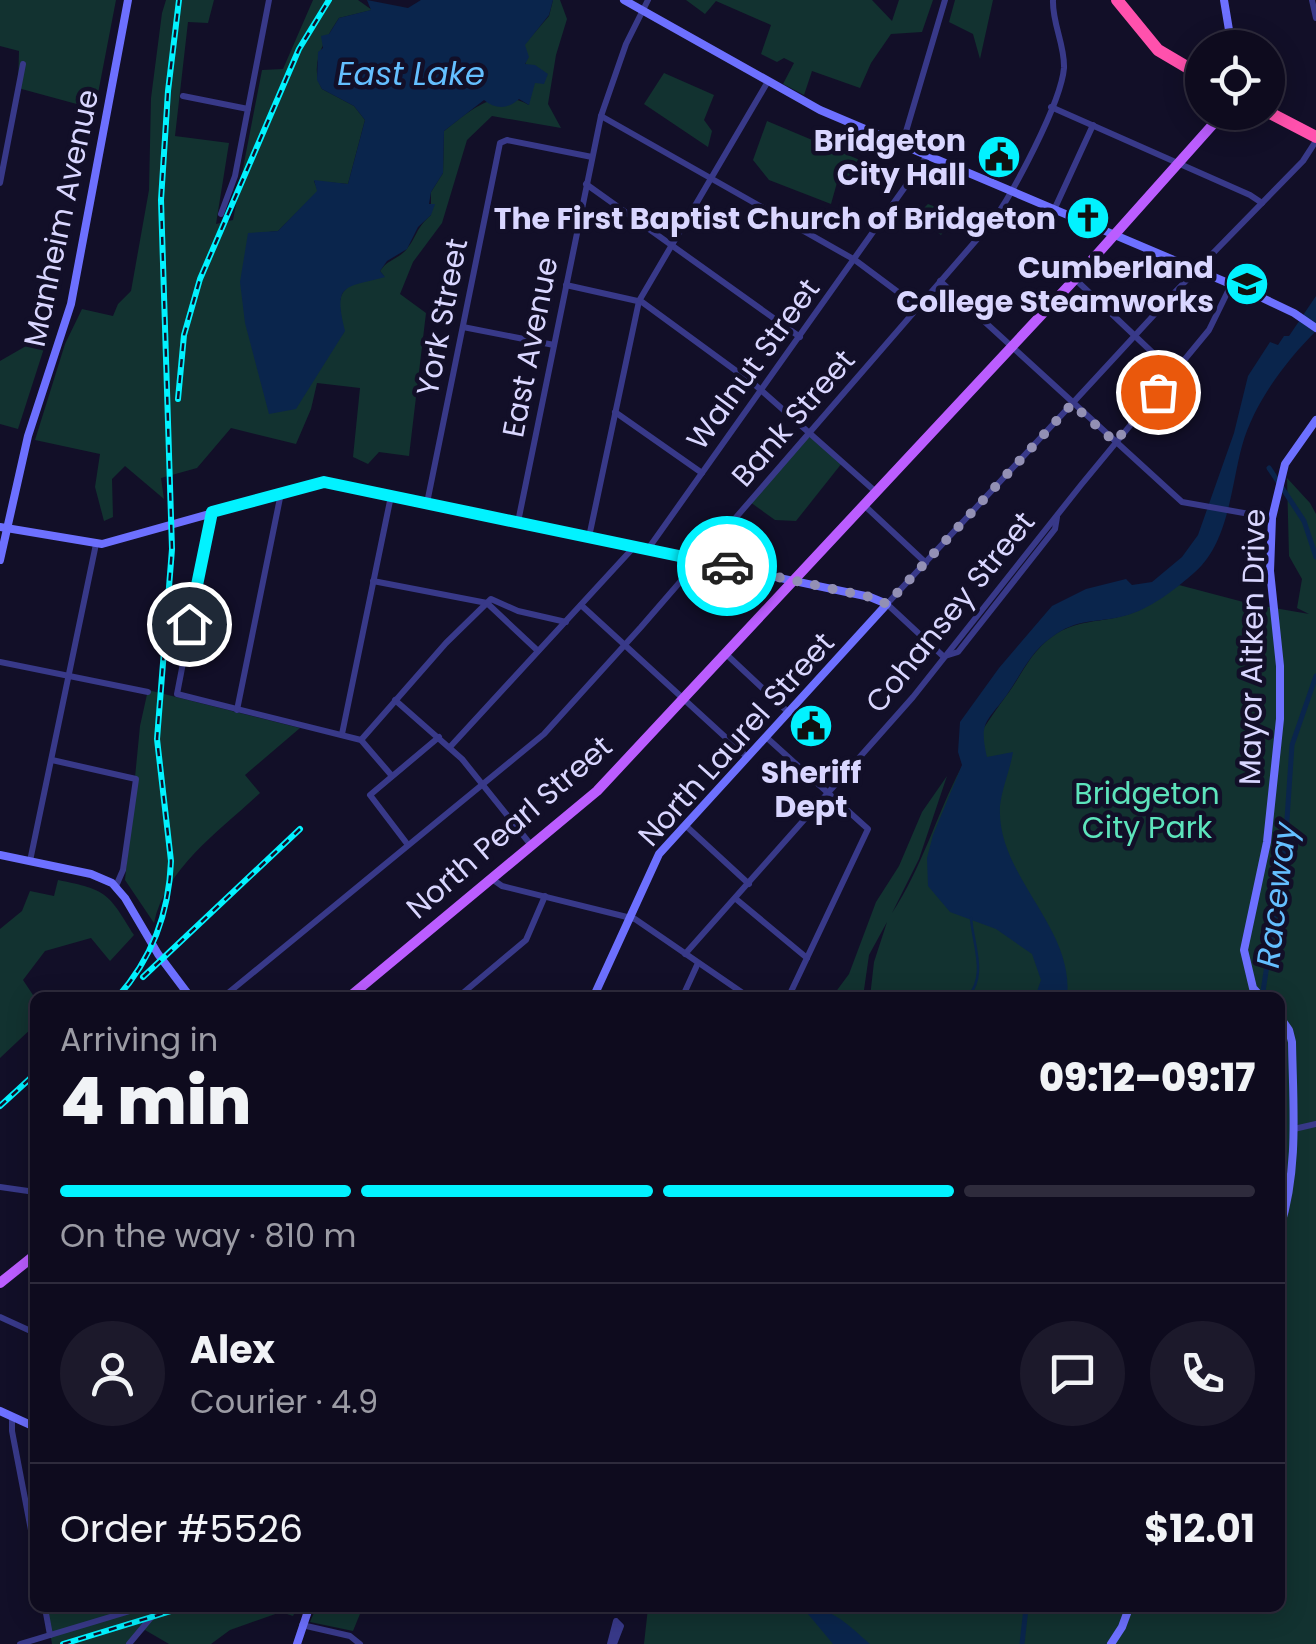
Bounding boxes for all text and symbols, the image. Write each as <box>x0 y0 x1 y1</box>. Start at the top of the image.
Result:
map controls <box>1185 30 1285 130</box>
button: locate <box>1185 30 1285 130</box>
water label: East Lake <box>337 51 485 96</box>
street label: Manheim Avenue <box>13 85 109 351</box>
place label: Bridgeton City Hall <box>814 119 966 196</box>
public building icon: Bridgeton City Hall <box>976 134 1022 180</box>
church icon: The First Baptist Church of Bridgeton <box>1065 195 1111 241</box>
place label: The First Baptist Church of Bridgeton <box>494 197 1056 240</box>
street label: York Street <box>406 235 478 399</box>
place label: Cumberland College Steamworks <box>896 246 1214 323</box>
street label: East Avenue <box>491 253 569 441</box>
school or university icon: Cumberland College Steamworks <box>1224 261 1270 307</box>
street label: Walnut Street <box>676 270 830 458</box>
street label: Bank Street <box>721 340 865 496</box>
pin <box>1116 350 1201 435</box>
icon: bag <box>1131 365 1186 420</box>
street label: Cohansey Street <box>855 502 1045 722</box>
street label: Mayor Aitken Drive <box>1228 508 1276 786</box>
courier <box>677 516 777 616</box>
icon: car <box>700 539 755 594</box>
pin <box>147 582 232 667</box>
icon: home <box>162 597 217 652</box>
street label: North Laurel Street <box>628 622 844 856</box>
public building icon: Sheriff Dept <box>788 703 834 749</box>
street label: North Pearl Street <box>397 725 621 929</box>
place label: Sheriff Dept <box>761 751 861 828</box>
park label: Bridgeton City Park <box>1074 772 1220 849</box>
water label: Raceway <box>1245 818 1307 970</box>
text: Arriving in <box>60 1017 218 1062</box>
text: 09:12–09:17 <box>1039 1051 1255 1104</box>
text: 4 min <box>60 1056 251 1147</box>
text: On the way · 810 m <box>60 1213 356 1258</box>
button: person <box>60 1321 165 1426</box>
button: chat <box>1020 1321 1125 1426</box>
button: phone <box>1150 1321 1255 1426</box>
text: Alex <box>190 1323 275 1376</box>
text: Courier · 4.9 <box>190 1379 378 1424</box>
text: Order #5526 <box>60 1502 303 1555</box>
text: $12.01 <box>1144 1502 1255 1555</box>

